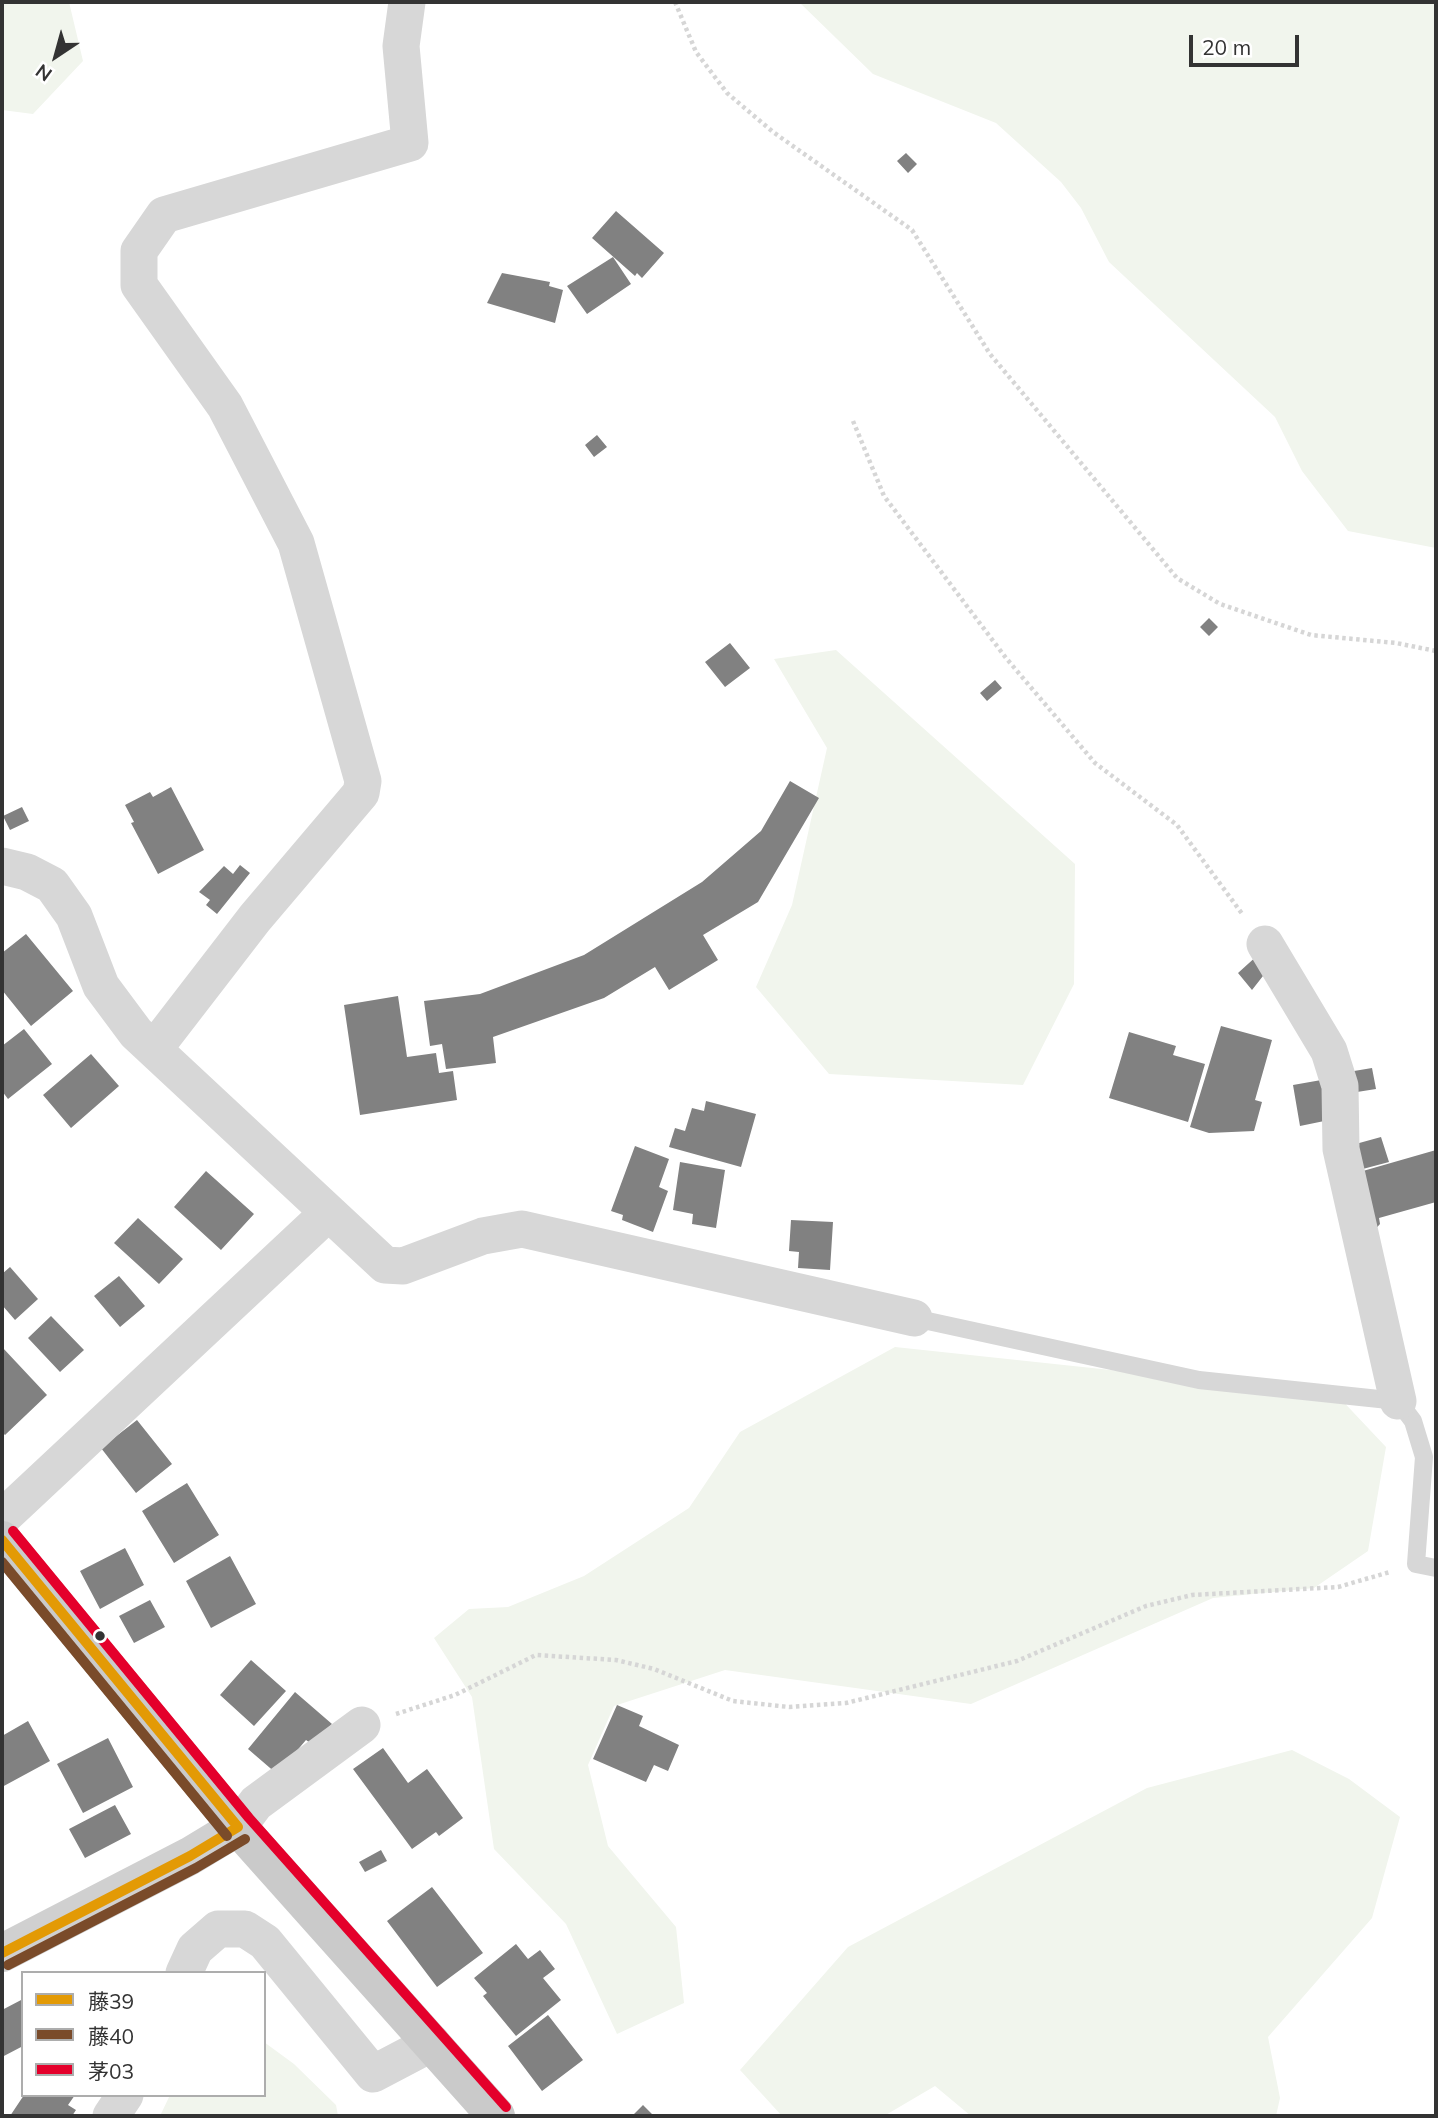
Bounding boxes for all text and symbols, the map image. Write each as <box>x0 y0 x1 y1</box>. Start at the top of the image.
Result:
north arrow <box>21 21 91 91</box>
scale bar <box>1193 21 1303 65</box>
text: 20 m <box>1202 34 1251 60</box>
text: N <box>31 59 57 87</box>
unlabelled marker <box>93 1629 107 1643</box>
legend <box>21 1971 266 2097</box>
text: 藤39 <box>88 1988 134 2014</box>
text: 藤40 <box>88 2023 134 2049</box>
text: 茅03 <box>88 2058 134 2084</box>

